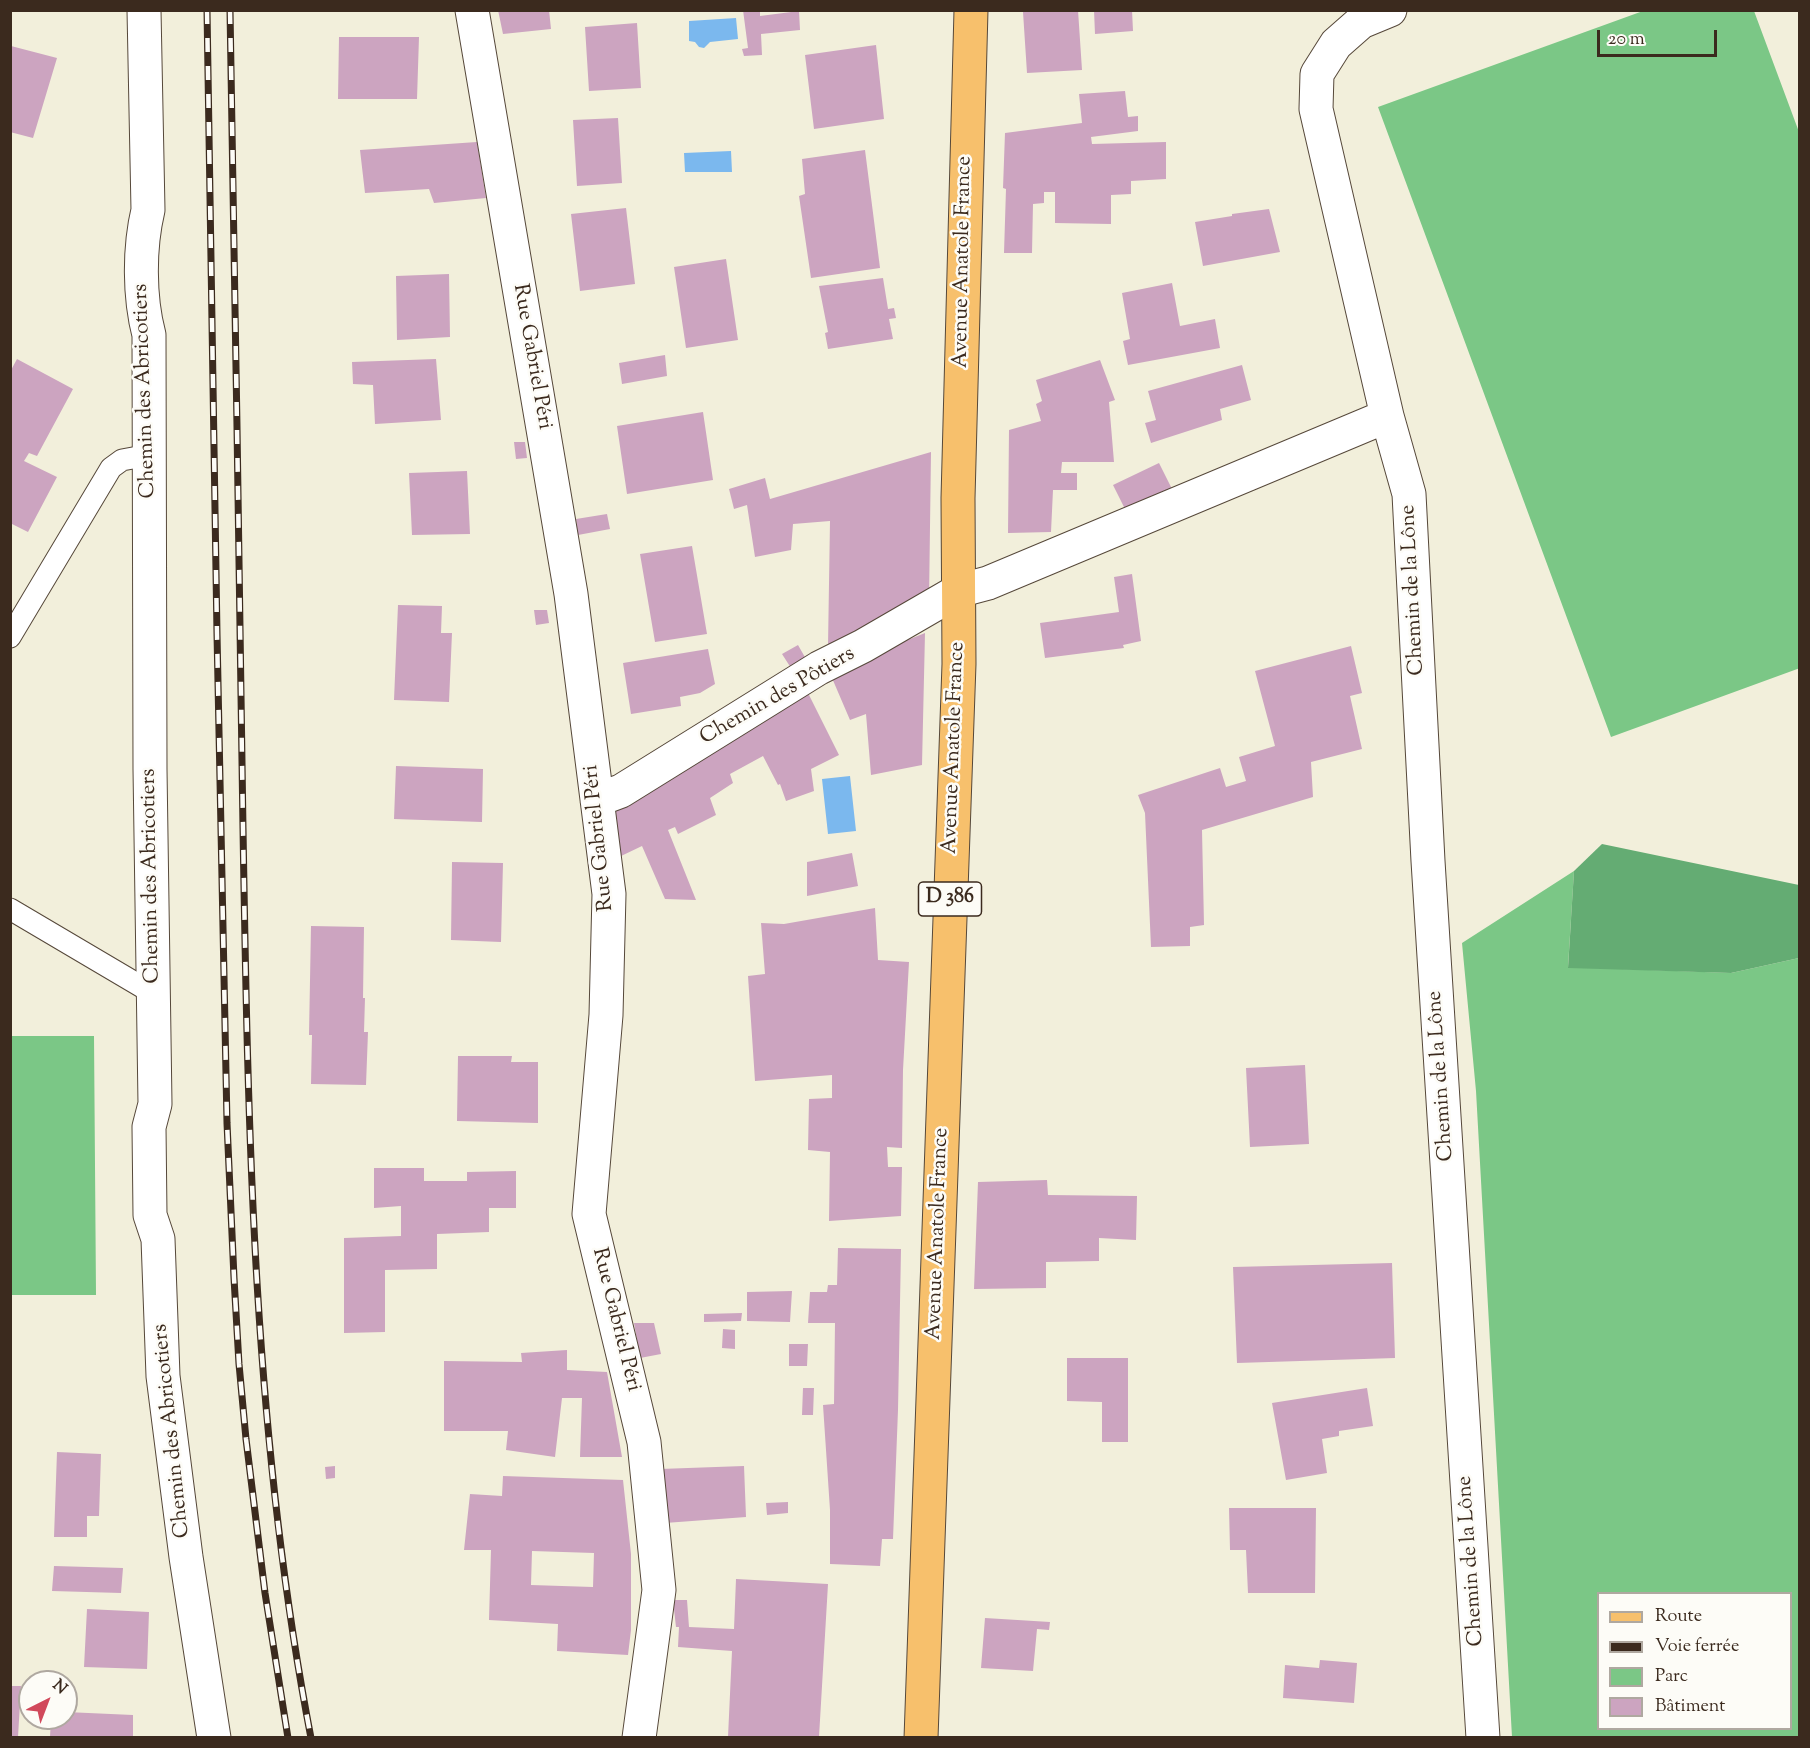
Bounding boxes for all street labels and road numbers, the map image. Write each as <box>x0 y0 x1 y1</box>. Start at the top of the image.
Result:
street label: Avenue Anatole France <box>950 156 978 368</box>
street label: Rue Gabriel Péri <box>506 282 556 432</box>
street label: Chemin des Abricotiers <box>130 283 162 499</box>
street label: Chemin de la Lône <box>1397 504 1431 676</box>
street label: Avenue Anatole France <box>939 641 971 855</box>
street label: Chemin des Pôtiers <box>696 642 860 752</box>
street label: Rue Gabriel Péri <box>580 763 620 913</box>
street label: Chemin des Abricotiers <box>138 768 166 984</box>
road number: D 386 <box>918 882 982 916</box>
street label: Chemin de la Lône <box>1423 990 1461 1162</box>
street label: Avenue Anatole France <box>923 1127 955 1341</box>
street label: Rue Gabriel Péri <box>585 1246 645 1394</box>
street label: Chemin des Abricotiers <box>149 1323 197 1539</box>
street label: Chemin de la Lône <box>1453 1475 1491 1647</box>

